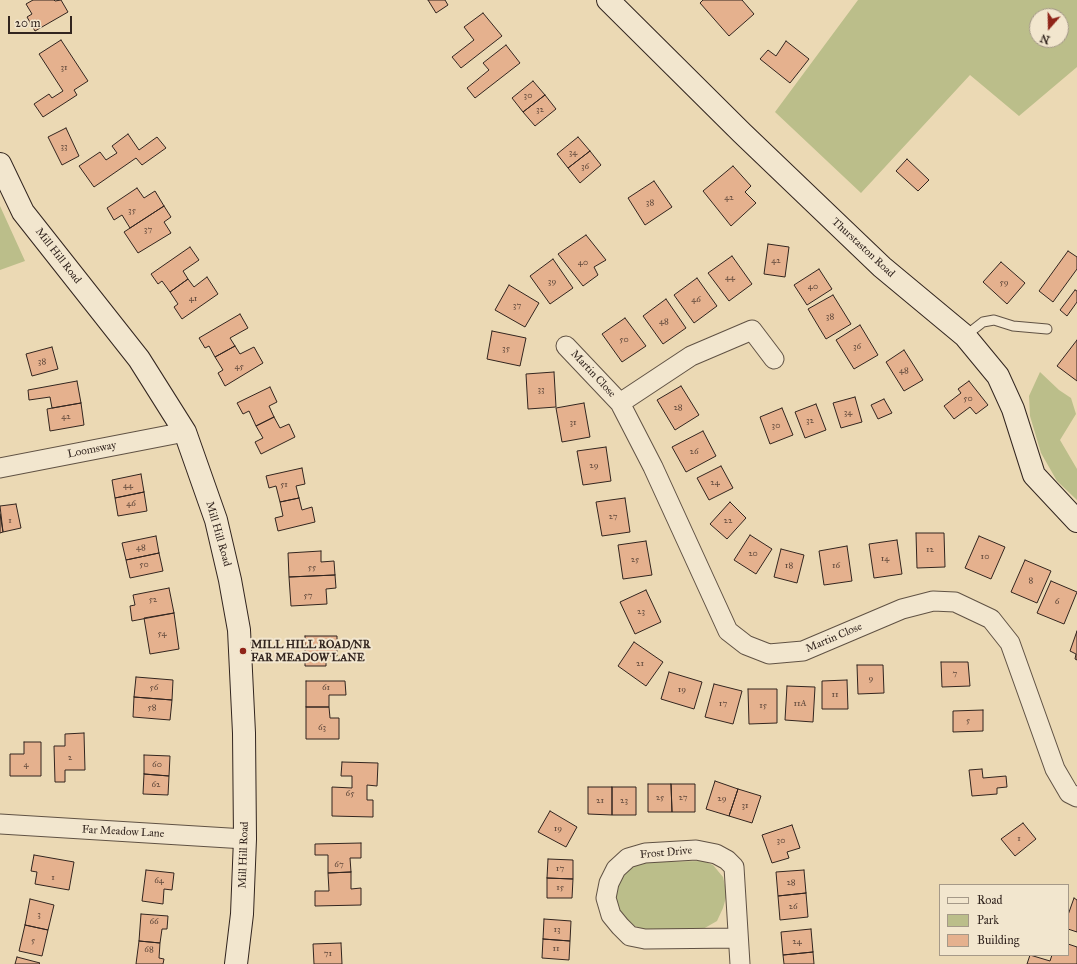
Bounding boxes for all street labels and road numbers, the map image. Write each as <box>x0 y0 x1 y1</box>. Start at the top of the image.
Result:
street label: Thurstaston Road <box>829 215 897 281</box>
street label: Mill Hill Road <box>32 226 84 286</box>
street label: Martin Close <box>568 348 618 400</box>
street label: Loomsway <box>66 439 118 461</box>
street label: Mill Hill Road <box>202 500 234 568</box>
street label: Martin Close <box>804 620 864 656</box>
street label: Mill Hill Road <box>236 821 252 889</box>
street label: Far Meadow Lane <box>81 823 165 841</box>
street label: Frost Drive <box>639 844 693 862</box>

